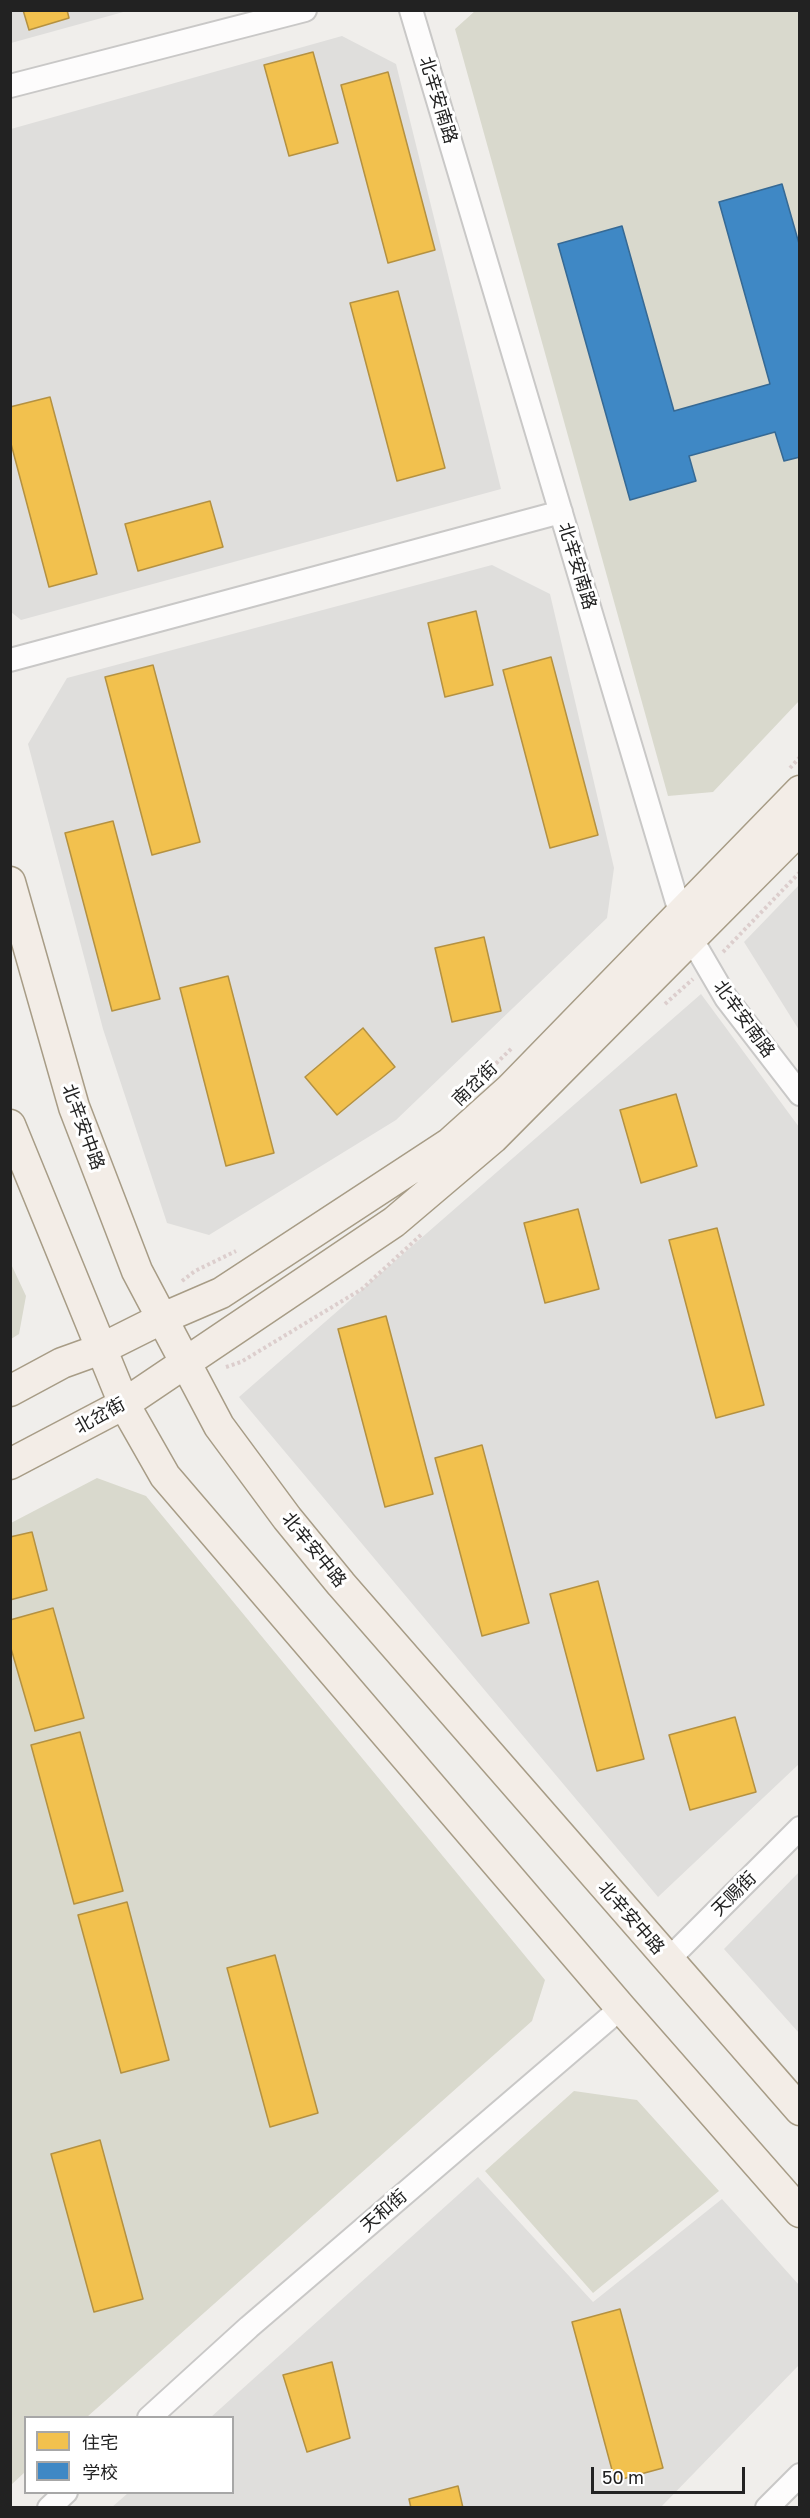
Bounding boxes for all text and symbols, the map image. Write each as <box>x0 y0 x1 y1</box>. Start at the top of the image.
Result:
street label: 北辛安南路 <box>415 54 461 146</box>
street label: 北辛安南路 <box>554 520 600 612</box>
street label: 北辛安南路 <box>709 976 779 1062</box>
street label: 南岔街 <box>448 1057 502 1111</box>
street label: 北辛安中路 <box>57 1081 109 1173</box>
street label: 北岔街 <box>71 1393 129 1439</box>
street label: 北辛安中路 <box>277 1508 351 1592</box>
street label: 天赐街 <box>707 1867 761 1921</box>
street label: 北辛安中路 <box>593 1877 669 1959</box>
street label: 天和街 <box>357 2185 411 2237</box>
legend <box>24 2416 234 2494</box>
text: 住宅 <box>82 2431 118 2453</box>
scale bar <box>594 2455 748 2493</box>
text: 学校 <box>82 2461 118 2483</box>
text: 50 m <box>602 2466 644 2488</box>

